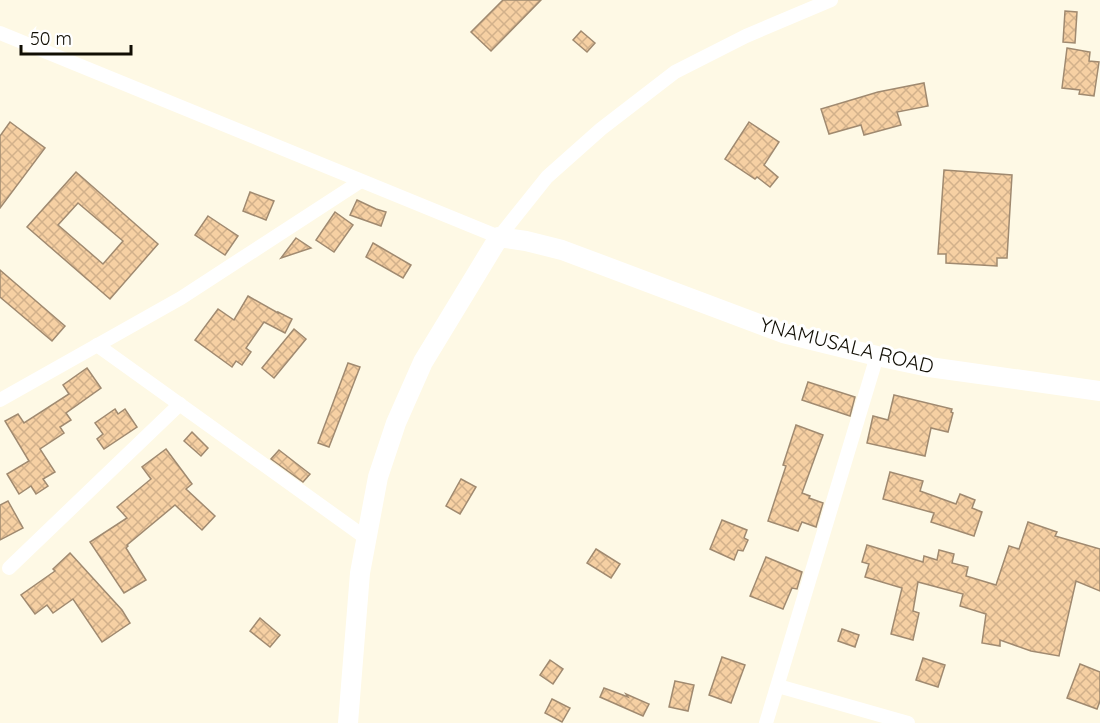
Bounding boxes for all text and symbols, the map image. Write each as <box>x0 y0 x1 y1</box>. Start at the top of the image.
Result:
scale bar <box>21 18 130 56</box>
text: 50 m <box>30 27 72 50</box>
street label: YNAMUSALA ROAD <box>757 311 937 379</box>

